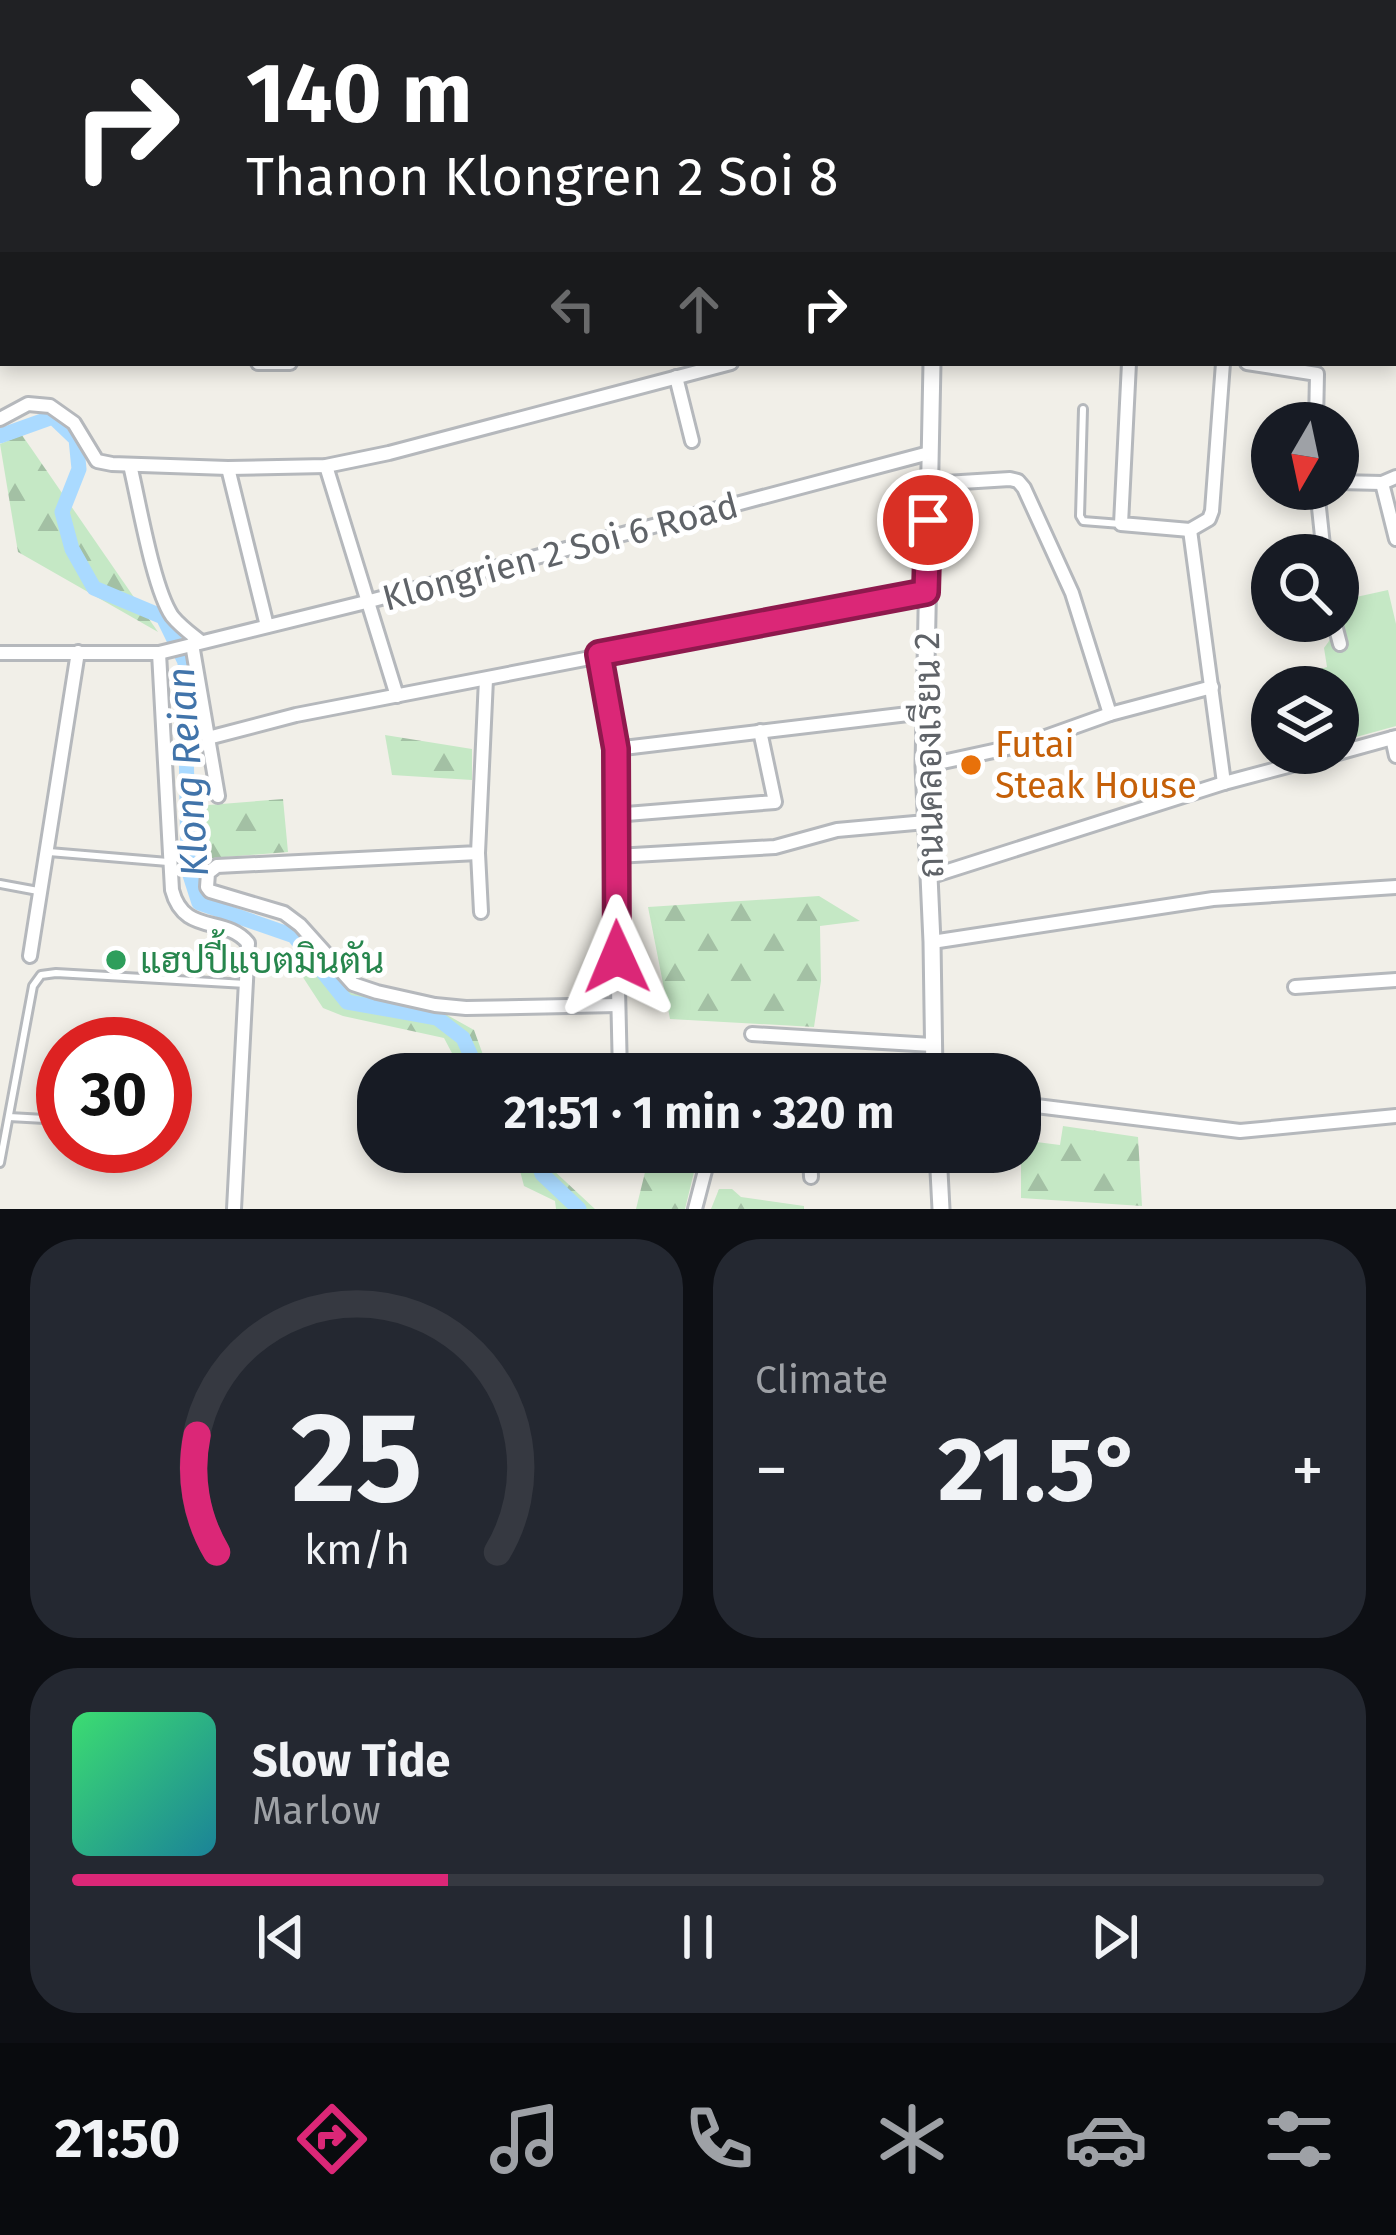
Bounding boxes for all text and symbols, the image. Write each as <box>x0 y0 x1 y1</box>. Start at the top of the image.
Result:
text: 140 m <box>246 43 472 144</box>
icon: right <box>48 48 204 204</box>
text: Thanon Klongren 2 Soi 8 <box>246 145 839 209</box>
icon: left <box>540 276 606 342</box>
icon: ahead <box>666 276 732 342</box>
icon: right <box>792 276 858 342</box>
north arrow <box>1251 402 1359 510</box>
map controls <box>1251 402 1359 774</box>
pin <box>877 469 979 571</box>
street label: Klongrien 2 Soi 6 Road <box>378 483 743 621</box>
icon: arrive <box>895 487 961 553</box>
button: search <box>1251 534 1359 642</box>
street label: ถนนคลองเรียน 2 <box>904 631 953 879</box>
water label: Klong Reian <box>158 665 218 878</box>
button: layers <box>1251 666 1359 774</box>
place label: Futai Steak House <box>995 723 1197 808</box>
marker: Futai Steak House <box>958 752 984 778</box>
position arrow <box>554 894 680 1020</box>
place label: แฮปปี้แบตมินตัน <box>140 928 384 983</box>
marker: แฮปปี้แบตมินตัน <box>103 947 129 973</box>
speed limit sign: 30 <box>36 1017 192 1173</box>
text: 21:51 · 1 min · 320 m <box>504 1086 894 1140</box>
text: Climate <box>755 1357 888 1403</box>
text: 25 <box>291 1384 422 1534</box>
text: 21.5° <box>938 1416 1141 1524</box>
text: − <box>755 1431 788 1510</box>
text: + <box>1291 1431 1324 1510</box>
text: km/h <box>303 1523 410 1574</box>
text: Slow Tide <box>252 1734 450 1788</box>
text: Marlow <box>252 1788 381 1834</box>
icon: previous <box>248 1904 314 1970</box>
icon: pause <box>665 1904 731 1970</box>
icon: next <box>1082 1904 1148 1970</box>
icon: directions <box>290 2097 374 2181</box>
icon: music <box>483 2097 567 2181</box>
icon: phone <box>677 2097 761 2181</box>
icon: climate <box>870 2097 954 2181</box>
icon: car <box>1064 2097 1148 2181</box>
icon: filters <box>1257 2097 1341 2181</box>
text: 21:50 <box>55 2107 180 2171</box>

